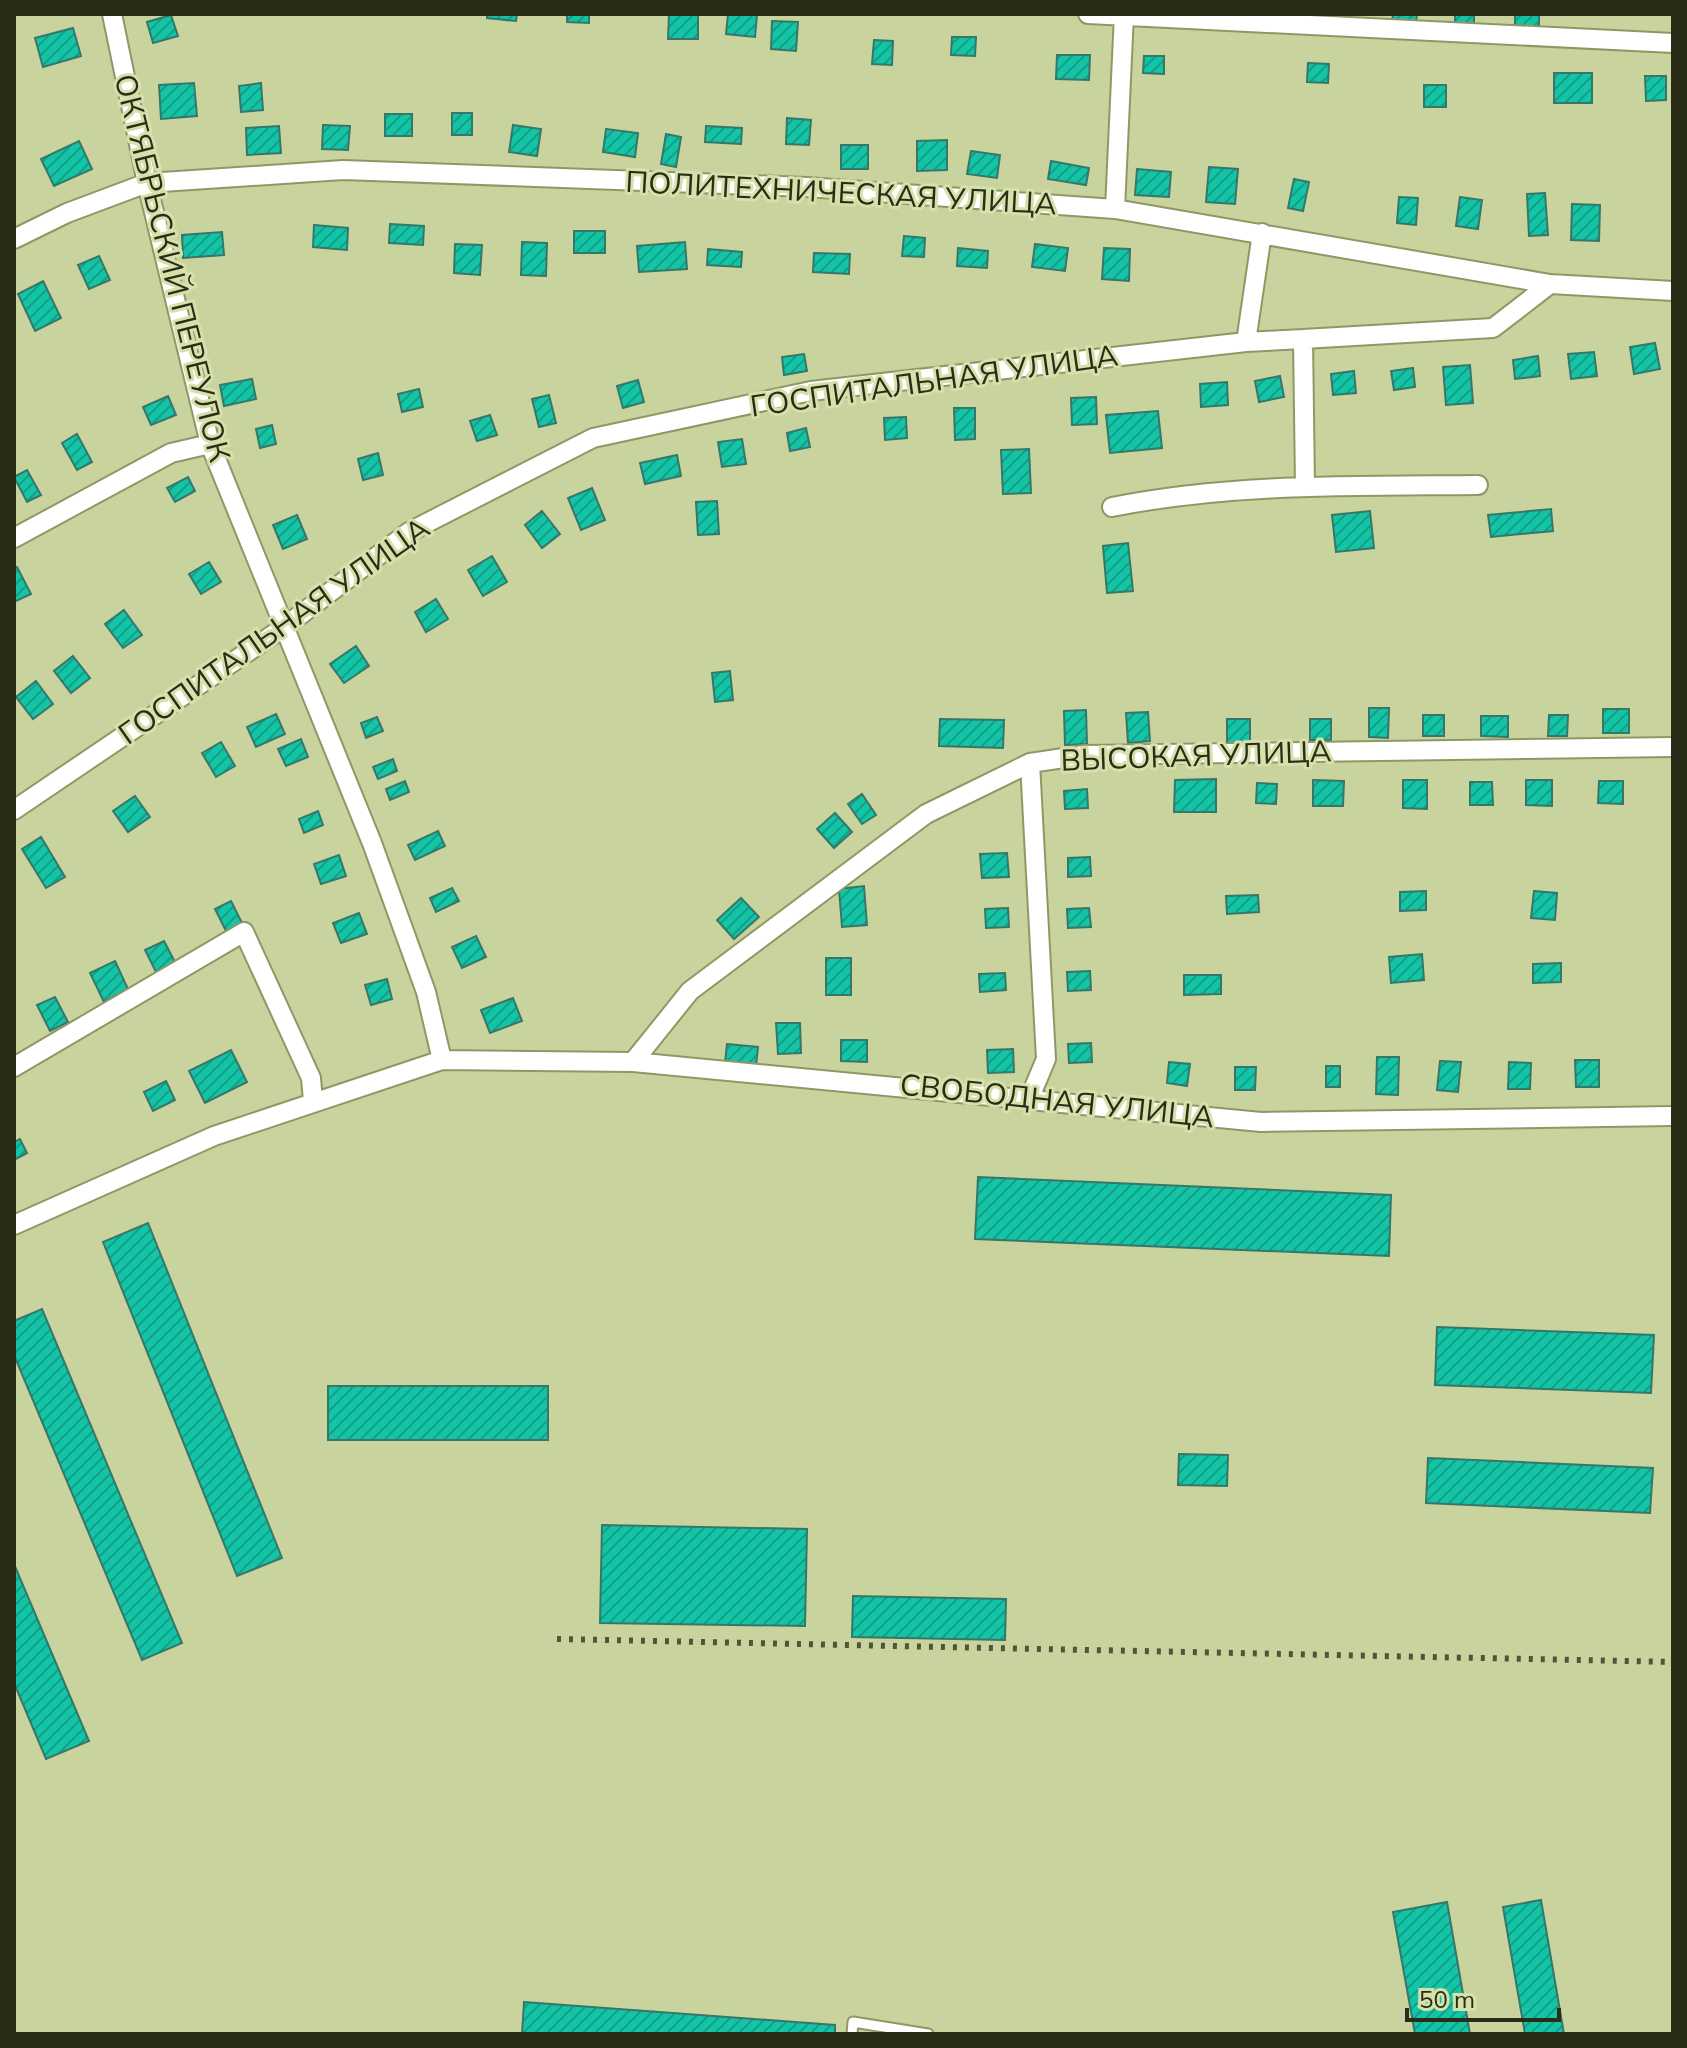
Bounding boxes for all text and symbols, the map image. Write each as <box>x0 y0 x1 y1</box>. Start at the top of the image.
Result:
street label: ОКТЯБРЬСКИЙ ПЕРЕУЛОК <box>106 70 240 466</box>
street label: ПОЛИТЕХНИЧЕСКАЯ УЛИЦА <box>625 162 1058 222</box>
street label: ГОСПИТАЛЬНАЯ УЛИЦА <box>747 335 1120 425</box>
street label: ГОСПИТАЛЬНАЯ УЛИЦА <box>111 508 436 752</box>
street label: ВЫСОКАЯ УЛИЦА <box>1060 731 1332 779</box>
street label: СВОБОДНАЯ УЛИЦА <box>898 1065 1216 1135</box>
scale bar <box>1407 1972 1559 2022</box>
text: 50 m <box>1419 1984 1475 2014</box>

